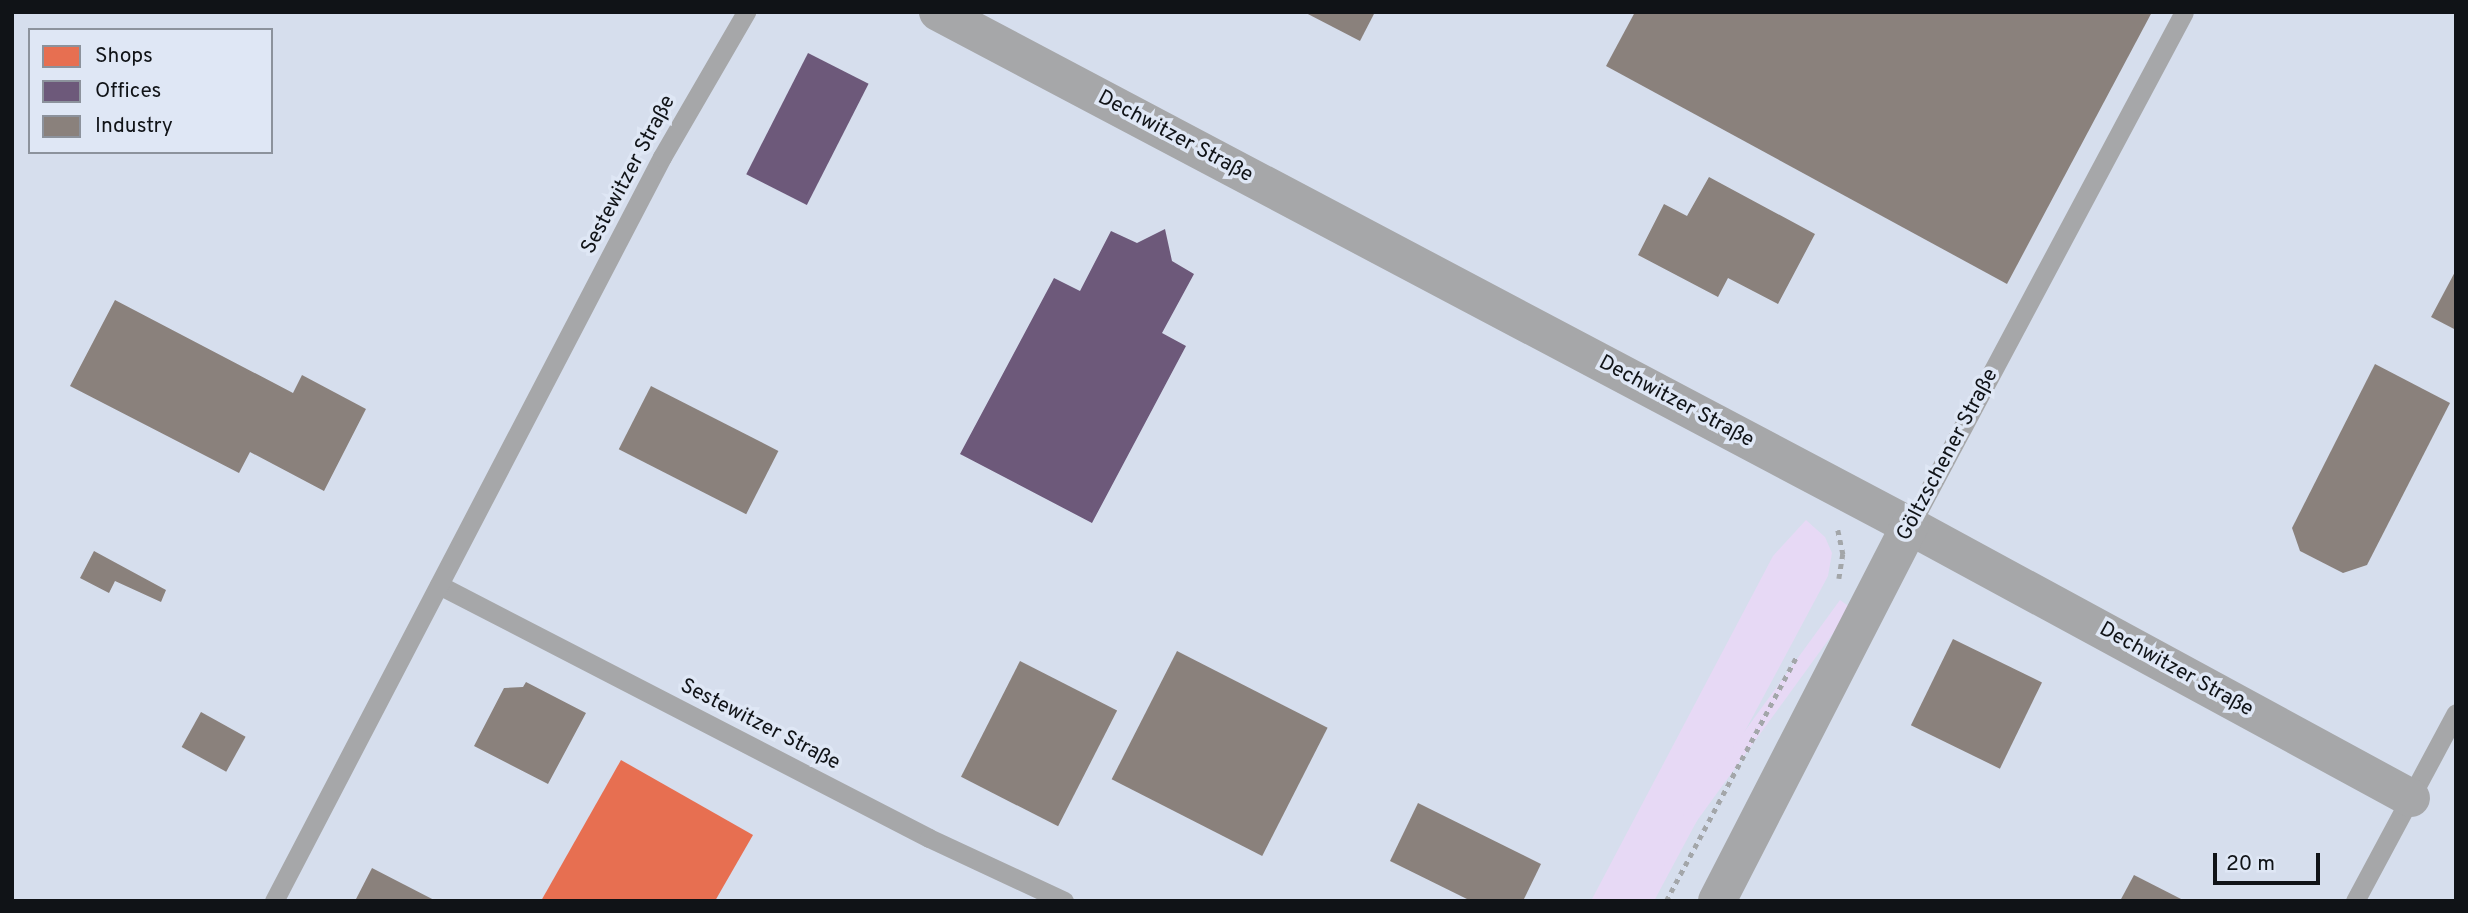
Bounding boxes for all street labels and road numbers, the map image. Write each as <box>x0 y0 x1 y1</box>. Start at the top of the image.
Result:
street label: Dechwitzer Straße <box>1093 85 1257 189</box>
street label: Sestewitzer Straße <box>577 91 681 259</box>
street label: Dechwitzer Straße <box>1594 350 1758 454</box>
street label: Göltzschener Straße <box>1892 365 2004 545</box>
street label: Dechwitzer Straße <box>2095 617 2257 723</box>
street label: Sestewitzer Straße <box>676 674 844 776</box>

